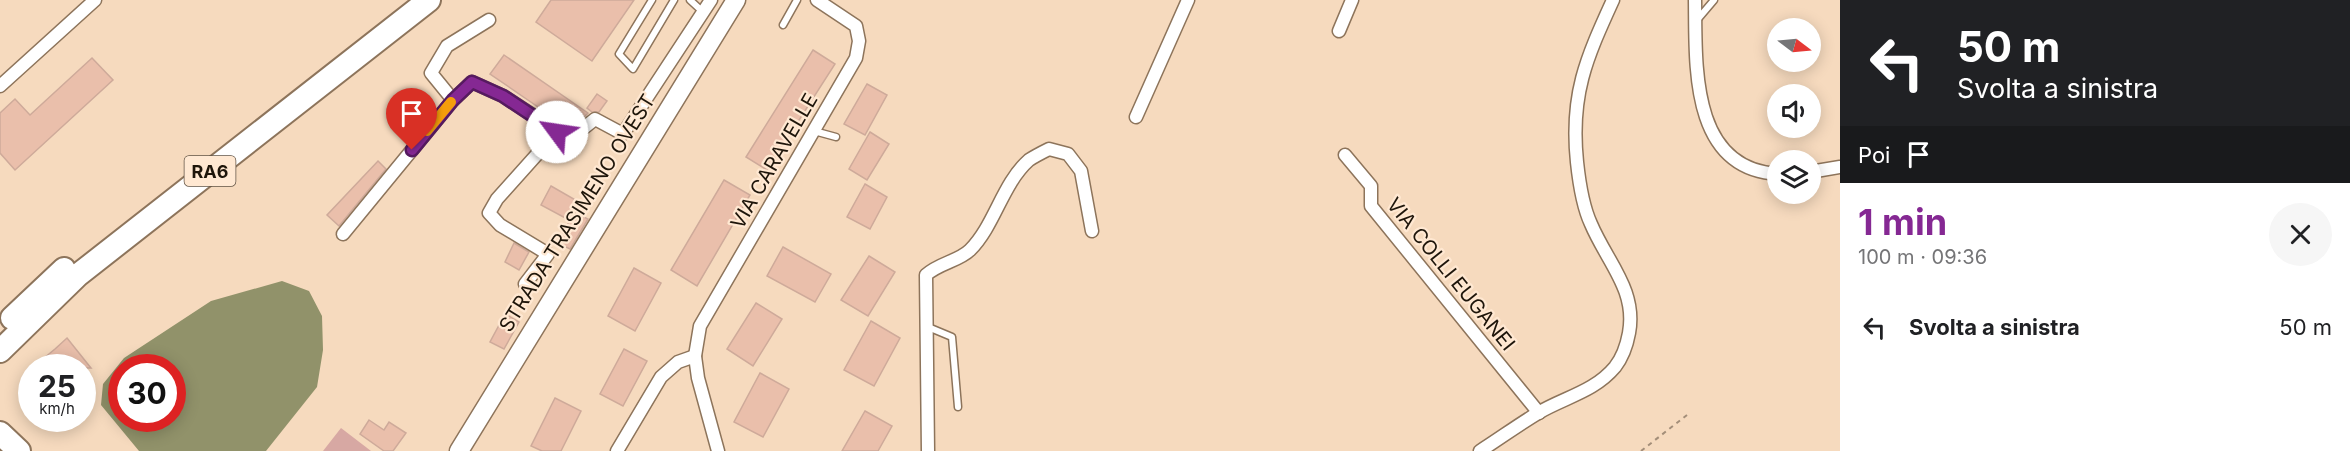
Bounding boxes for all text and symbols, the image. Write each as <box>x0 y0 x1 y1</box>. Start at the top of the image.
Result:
north arrow <box>1767 18 1821 72</box>
map controls <box>1767 18 1821 204</box>
text: 50 m <box>1957 21 2060 72</box>
icon: left <box>1858 24 1936 102</box>
text: Svolta a sinistra <box>1957 72 2158 105</box>
button: sound <box>1767 84 1821 138</box>
pin <box>386 88 437 150</box>
street label: VIA CARAVELLE <box>726 89 822 233</box>
street label: STRADA TRASIMENO OVEST <box>494 90 660 336</box>
icon: arrive <box>395 97 428 130</box>
position arrow <box>525 100 589 164</box>
icon: arrive <box>1902 138 1935 171</box>
text: Poi <box>1858 142 1890 168</box>
button: layers <box>1767 150 1821 204</box>
road number: RA6 <box>184 156 236 186</box>
street label: VIA COLLI EUGANEI <box>1382 193 1520 355</box>
text: 1 min <box>1858 200 1947 244</box>
button: close <box>2269 203 2332 266</box>
text: 100 m · 09:36 <box>1858 245 1987 269</box>
icon: left <box>1858 311 1891 344</box>
text: Svolta a sinistra <box>1909 314 2080 340</box>
text: 50 m <box>2279 314 2332 340</box>
speed limit sign: 30 <box>108 354 186 432</box>
text: 25 <box>38 368 76 404</box>
text: km/h <box>39 399 75 418</box>

